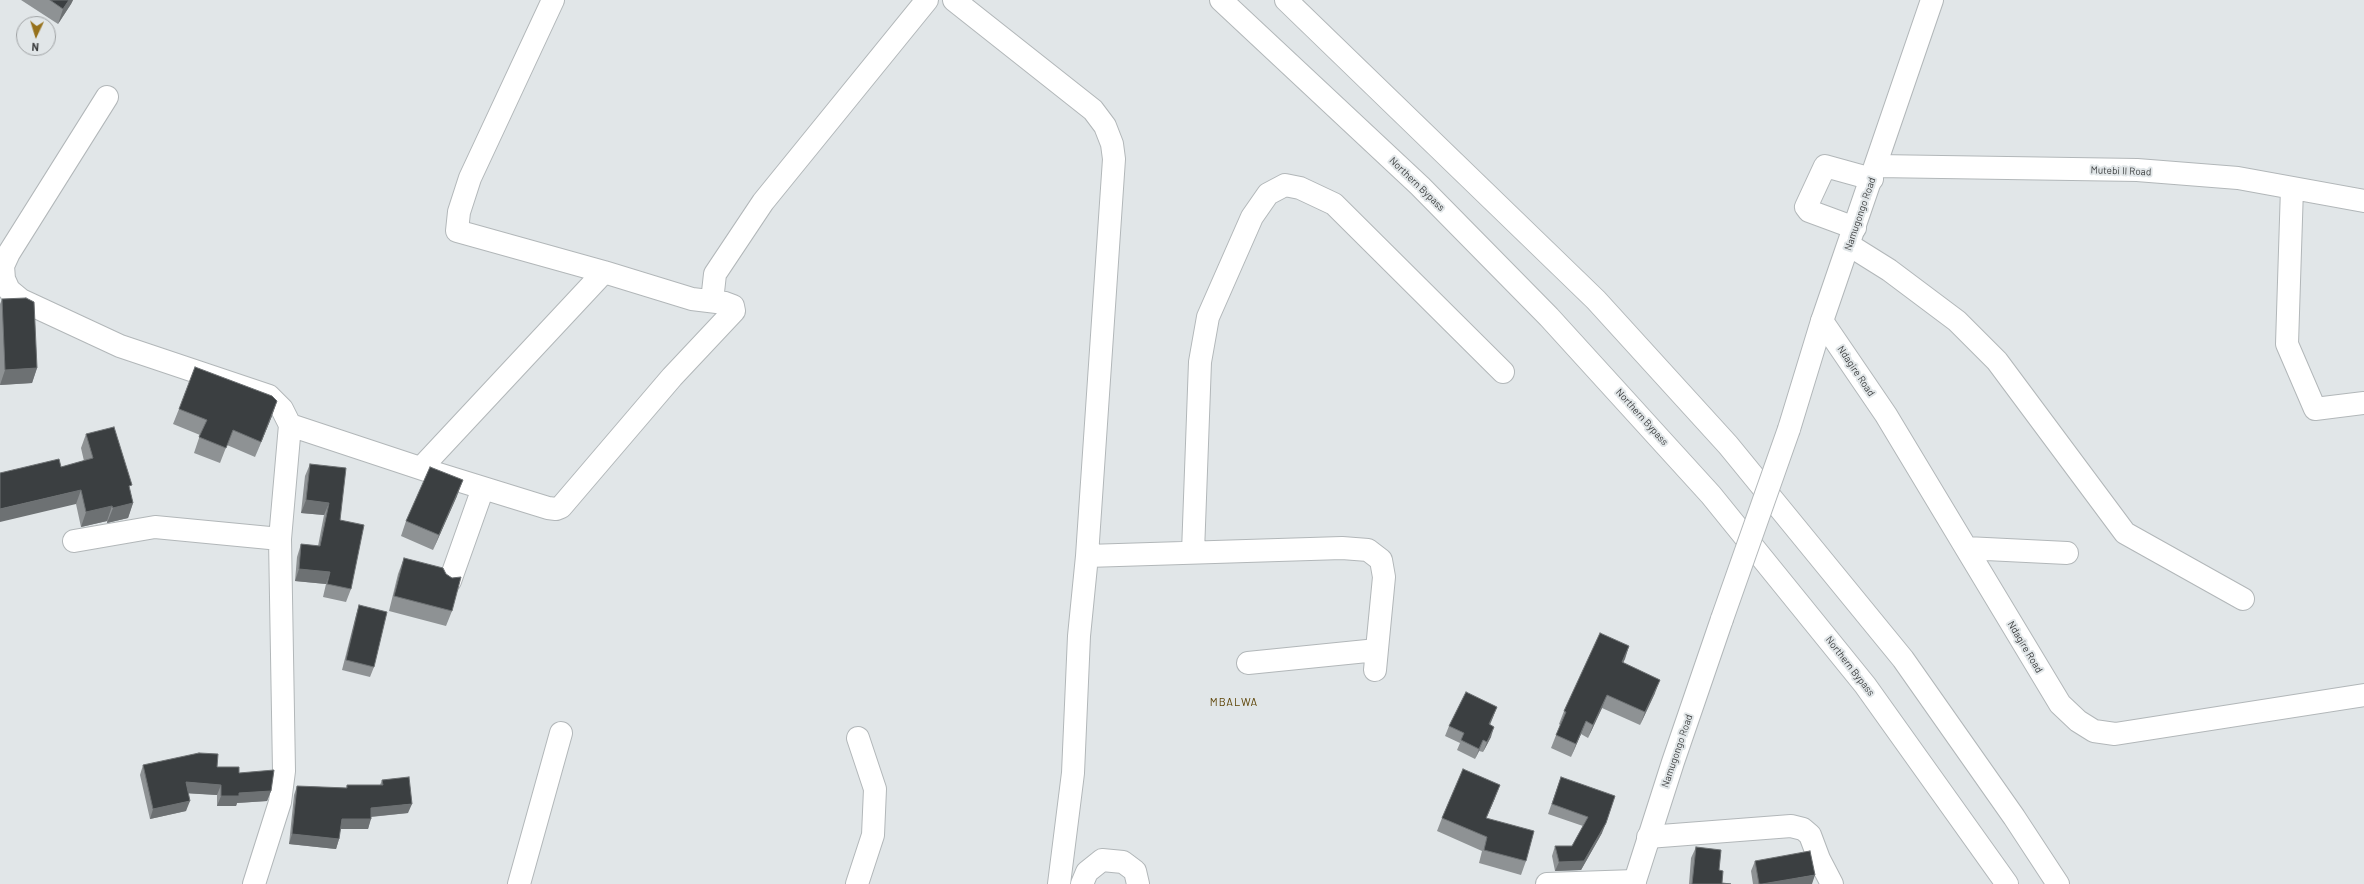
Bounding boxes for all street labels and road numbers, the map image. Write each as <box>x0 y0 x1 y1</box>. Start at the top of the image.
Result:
street label: Northern Bypass <box>1387 155 1447 213</box>
street label: Mutebi II Road <box>2090 164 2152 178</box>
street label: Namugongo Road <box>1842 176 1878 252</box>
street label: Ndagire Road <box>1835 343 1877 399</box>
street label: Northern Bypass <box>1613 386 1671 448</box>
street label: Ndagire Road <box>2005 619 2045 675</box>
street label: Northern Bypass <box>1823 634 1877 698</box>
street label: Namugongo Road <box>1659 713 1695 789</box>

